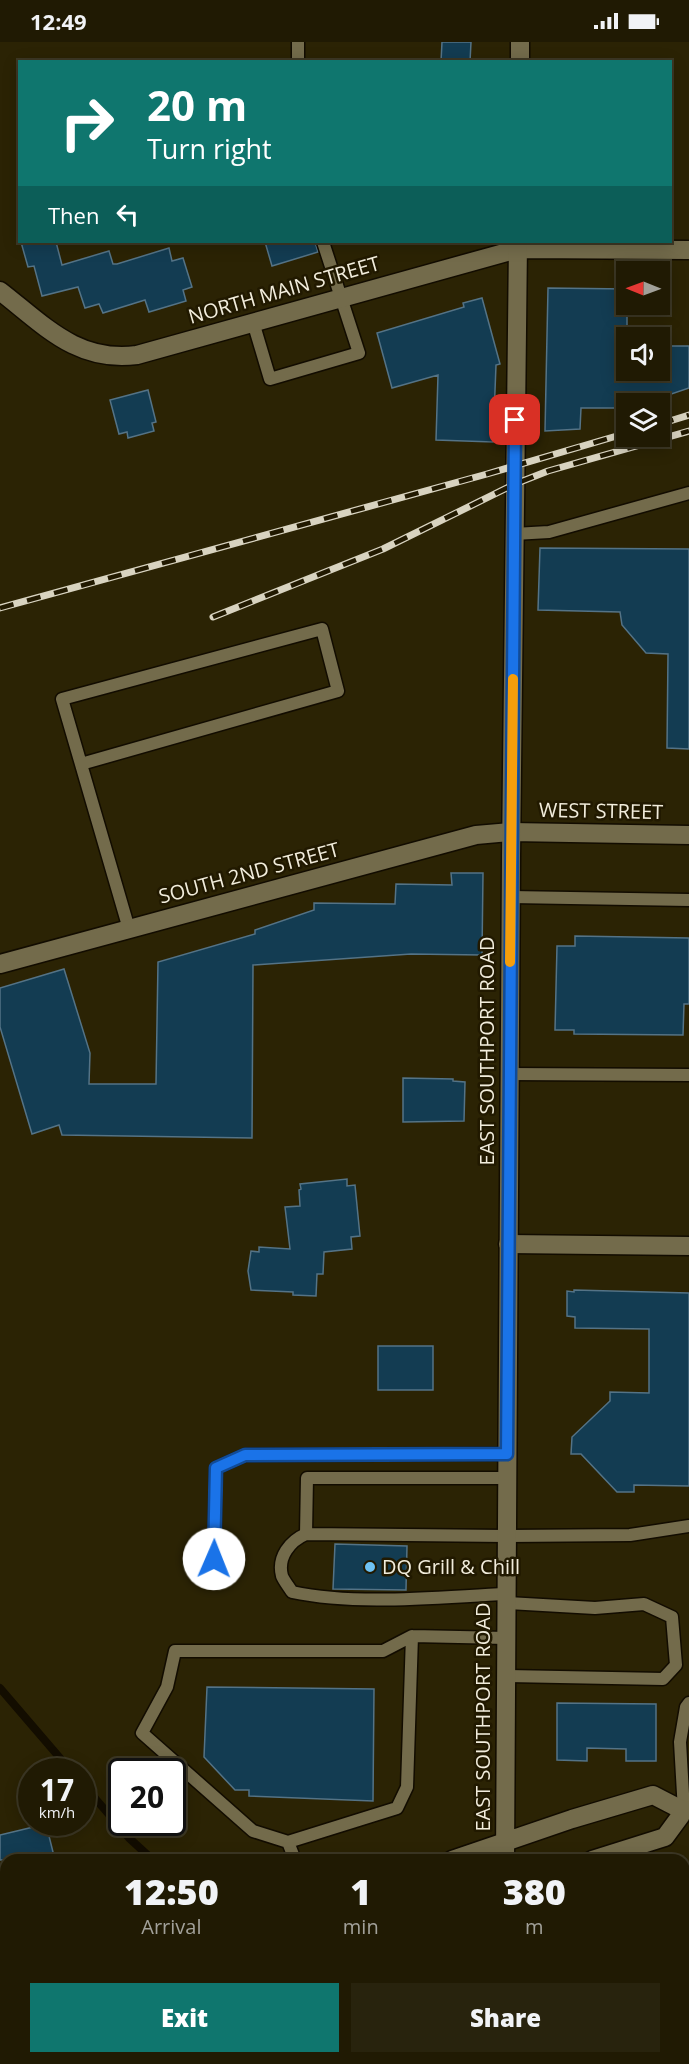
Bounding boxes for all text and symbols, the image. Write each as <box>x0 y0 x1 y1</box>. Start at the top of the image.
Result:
text: 12:49 <box>30 6 87 36</box>
text: 20 m <box>147 76 247 133</box>
icon: right <box>48 84 126 162</box>
text: Turn right <box>147 130 272 167</box>
icon: left <box>111 198 144 231</box>
text: Then <box>48 200 99 230</box>
street label: NORTH MAIN STREET <box>185 249 383 330</box>
north arrow <box>616 261 670 315</box>
map controls <box>616 261 670 447</box>
button: sound <box>616 327 670 381</box>
button: layers <box>616 393 670 447</box>
pin <box>489 394 540 445</box>
icon: arrive <box>498 403 531 436</box>
street label: WEST STREET <box>539 796 663 825</box>
street label: SOUTH 2ND STREET <box>156 835 342 910</box>
street label: EAST SOUTHPORT ROAD <box>473 936 500 1166</box>
position arrow <box>182 1527 246 1591</box>
place label: DQ Grill & Chill <box>382 1553 520 1580</box>
marker: DQ Grill & Chill <box>363 1560 377 1574</box>
street label: EAST SOUTHPORT ROAD <box>469 1602 496 1832</box>
speed limit sign: 20 <box>108 1758 186 1836</box>
text: 17 <box>40 1769 74 1810</box>
text: km/h <box>39 1802 75 1822</box>
text: 12:50 <box>124 1867 219 1916</box>
text: 1 <box>350 1867 371 1916</box>
text: 380 <box>503 1867 566 1916</box>
text: Arrival <box>141 1913 202 1940</box>
text: min <box>343 1913 379 1940</box>
text: m <box>525 1913 544 1940</box>
button: Exit <box>30 1983 339 2052</box>
button: Share <box>351 1983 660 2052</box>

